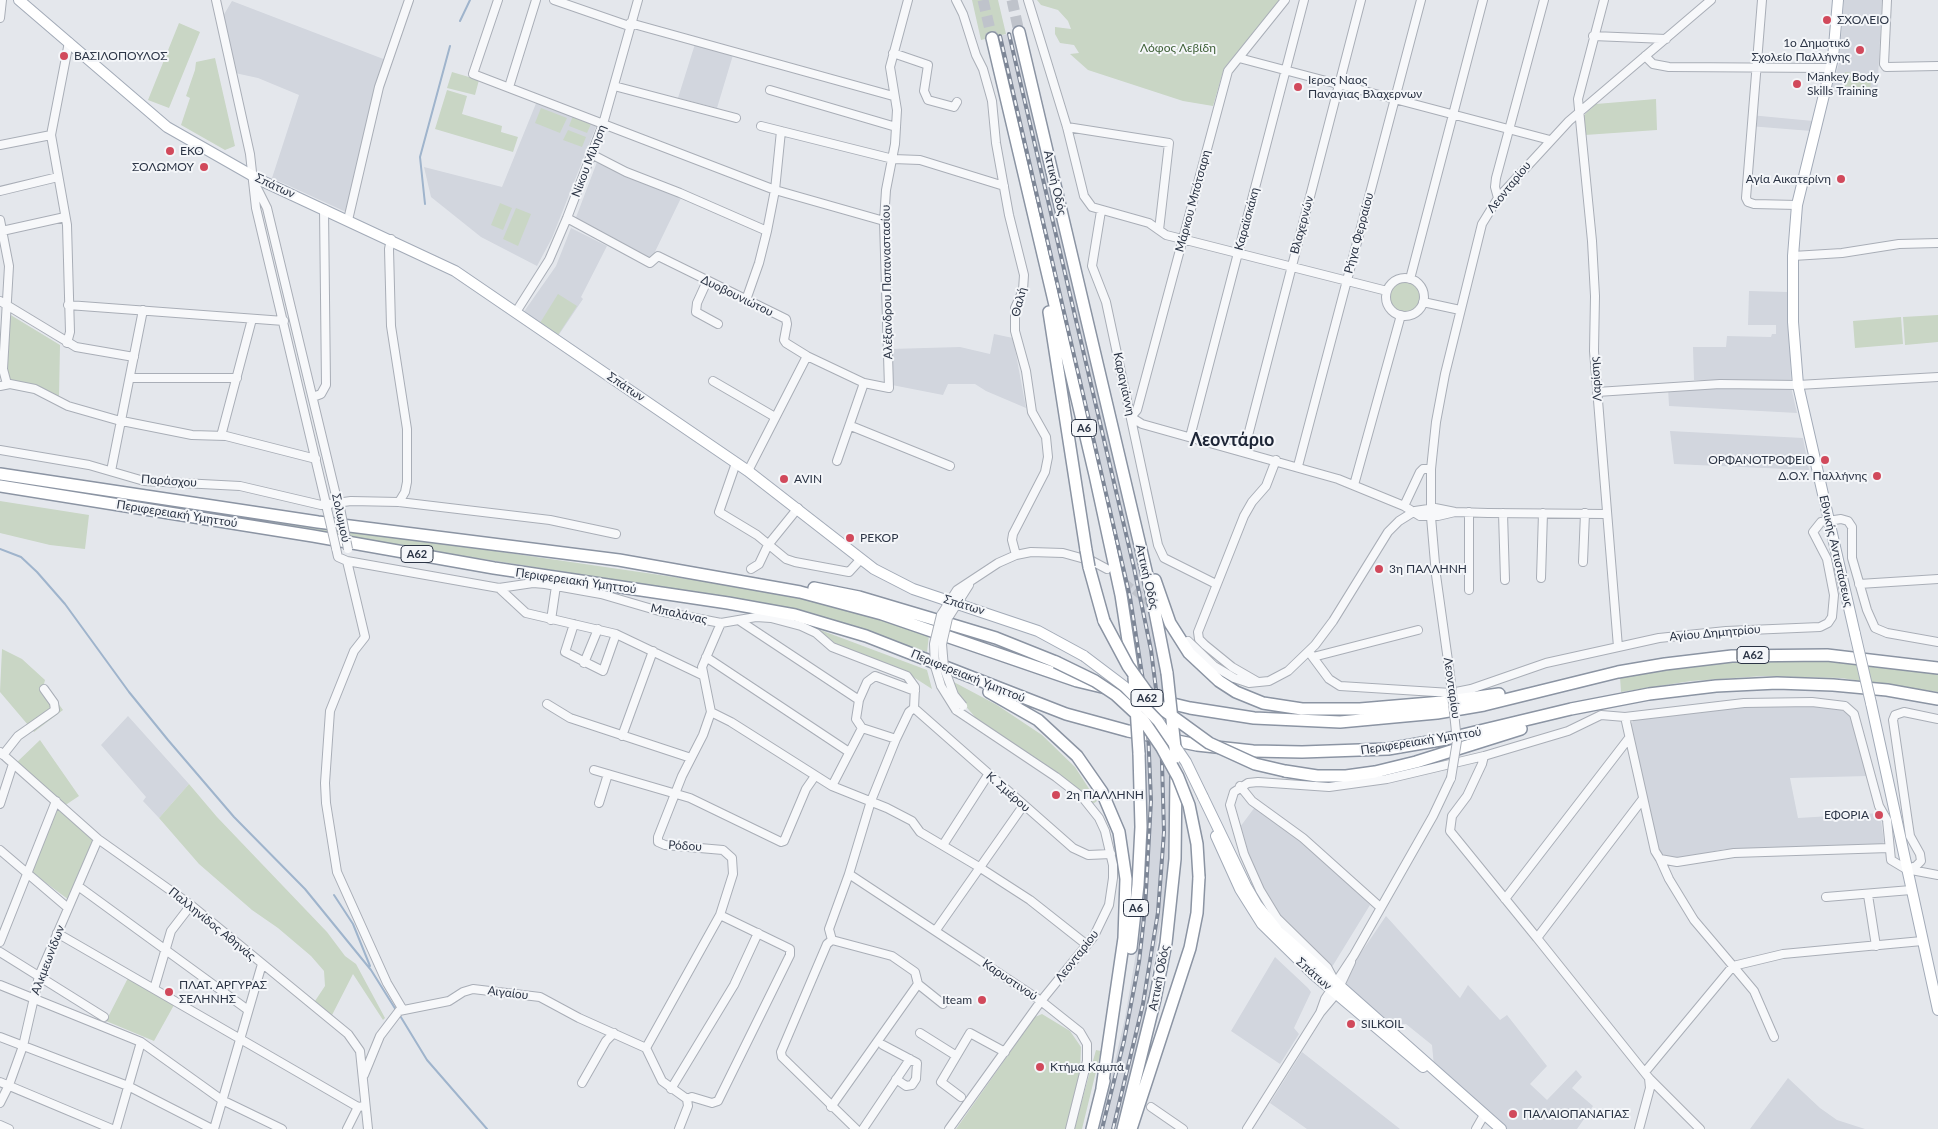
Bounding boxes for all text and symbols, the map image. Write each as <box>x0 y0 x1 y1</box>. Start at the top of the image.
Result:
place label: ΣΧΟΛΕΙΟ <box>1837 13 1889 27</box>
marker: ΣΧΟΛΕΙΟ <box>1821 14 1833 26</box>
place label: 1ο Δημοτικό Σχολείο Παλλήνης <box>1751 36 1850 64</box>
park label: Λόφος Λεβίδη <box>1140 41 1216 55</box>
marker: 1ο Δημοτικό Σχολείο Παλλήνης <box>1854 44 1866 56</box>
place label: ΒΑΣΙΛΟΠΟΥΛΟΣ <box>74 49 167 63</box>
marker: ΒΑΣΙΛΟΠΟΥΛΟΣ <box>58 50 70 62</box>
place label: Mankey Body Skills Training <box>1807 70 1879 98</box>
place label: Ιερος Ναος Παναγιας Βλαχερνων <box>1308 73 1422 101</box>
marker: Mankey Body Skills Training <box>1791 78 1803 90</box>
marker: Ιερος Ναος Παναγιας Βλαχερνων <box>1292 81 1304 93</box>
street label: Νίκου Μίληση <box>569 123 609 199</box>
place label: EKO <box>180 144 204 158</box>
marker: EKO <box>164 145 176 157</box>
street label: Μάρκου Μπότσαρη <box>1172 148 1214 254</box>
street label: Αττική Οδός <box>1040 149 1070 217</box>
street label: Λεονταρίου <box>1484 158 1534 216</box>
place label: ΣΟΛΩΜΟΥ <box>132 160 194 174</box>
marker: ΣΟΛΩΜΟΥ <box>198 161 210 173</box>
street label: Σπάτων <box>253 171 297 201</box>
place label: Αγία Αικατερίνη <box>1746 172 1831 186</box>
marker: Αγία Αικατερίνη <box>1835 173 1847 185</box>
street label: Καραϊσκάκη <box>1232 186 1262 252</box>
street label: Ρήγα Φερραίου <box>1341 191 1377 275</box>
street label: Βλαχερνών <box>1287 194 1317 256</box>
street label: Αλέξανδρου Παπαναστασίου <box>878 205 896 359</box>
street label: Δυοβουνιώτου <box>698 272 776 320</box>
street label: Θαλή <box>1008 286 1030 318</box>
street label: Καραγιάννη <box>1110 351 1138 417</box>
street label: Λαρίσης <box>1587 356 1605 402</box>
street label: Σπάτων <box>604 369 648 405</box>
road number: Α6 <box>1072 419 1096 436</box>
district label: Λεοντάριο <box>1190 429 1274 451</box>
place label: ΟΡΦΑΝΟΤΡΟΦΕΙΟ <box>1708 453 1815 467</box>
marker: ΟΡΦΑΝΟΤΡΟΦΕΙΟ <box>1819 454 1831 466</box>
place label: Δ.Ο.Υ. Παλλήνης <box>1778 469 1867 483</box>
marker: Δ.Ο.Υ. Παλλήνης <box>1871 470 1883 482</box>
street label: Παράσχου <box>141 472 197 490</box>
place label: AVIN <box>794 472 822 486</box>
marker: AVIN <box>778 473 790 485</box>
street label: Σολωμού <box>329 492 353 544</box>
street label: Εθνικής Αντιστάσεως <box>1816 494 1856 608</box>
street label: Περιφερειακή Υμηττού <box>116 497 238 531</box>
place label: ΡΕΚΟΡ <box>860 531 898 545</box>
marker: ΡΕΚΟΡ <box>844 532 856 544</box>
street label: Αττική Οδός <box>1132 543 1162 611</box>
road number: Α62 <box>401 546 433 562</box>
place label: 3η ΠΑΛΛΗΝΗ <box>1389 562 1467 576</box>
marker: 3η ΠΑΛΛΗΝΗ <box>1373 563 1385 575</box>
street label: Περιφερειακή Υμηττού <box>515 565 637 597</box>
street label: Σπάτων <box>942 592 986 618</box>
street label: Μπαλάνας <box>649 601 709 627</box>
street label: Αγίου Δημητρίου <box>1669 622 1761 644</box>
street label: Περιφερειακή Υμηττού <box>909 646 1027 706</box>
road number: Α62 <box>1737 646 1769 664</box>
street label: Λεονταρίου <box>1441 656 1463 720</box>
road number: Α62 <box>1131 690 1163 706</box>
street label: Περιφερειακή Υμηττού <box>1360 724 1482 758</box>
street label: Κ. Σμέρου <box>983 769 1033 815</box>
place label: 2η ΠΑΛΛΗΝΗ <box>1066 788 1144 802</box>
marker: 2η ΠΑΛΛΗΝΗ <box>1050 789 1062 801</box>
place label: ΕΦΟΡΙΑ <box>1824 808 1869 822</box>
marker: ΕΦΟΡΙΑ <box>1873 809 1885 821</box>
street label: Ρόδου <box>668 838 702 854</box>
street label: Παλληνίδος Αθηνάς <box>166 884 258 964</box>
road number: Α6 <box>1124 900 1148 916</box>
street label: Αλκμεωνίδων <box>28 923 68 997</box>
street label: Λεονταρίου <box>1052 927 1102 985</box>
street label: Αττική Οδός <box>1146 944 1172 1012</box>
street label: Σπάτων <box>1293 955 1335 993</box>
street label: Καρυστινού <box>980 956 1040 1004</box>
place label: ΠΛΑΤ. ΑΡΓΥΡΑΣ ΣΕΛΗΝΗΣ <box>179 978 267 1006</box>
street label: Αιγαίου <box>487 983 529 1003</box>
marker: ΠΛΑΤ. ΑΡΓΥΡΑΣ ΣΕΛΗΝΗΣ <box>163 986 175 998</box>
place label: Iteam <box>942 993 972 1007</box>
marker: Iteam <box>976 994 988 1006</box>
place label: SILKOIL <box>1361 1017 1404 1031</box>
marker: SILKOIL <box>1345 1018 1357 1030</box>
place label: Kτήμα Καμπά <box>1050 1060 1124 1074</box>
marker: Kτήμα Καμπά <box>1034 1061 1046 1073</box>
place label: ΠΑΛΑΙΟΠΑΝΑΓΙΑΣ <box>1523 1107 1629 1121</box>
marker: ΠΑΛΑΙΟΠΑΝΑΓΙΑΣ <box>1507 1108 1519 1120</box>

